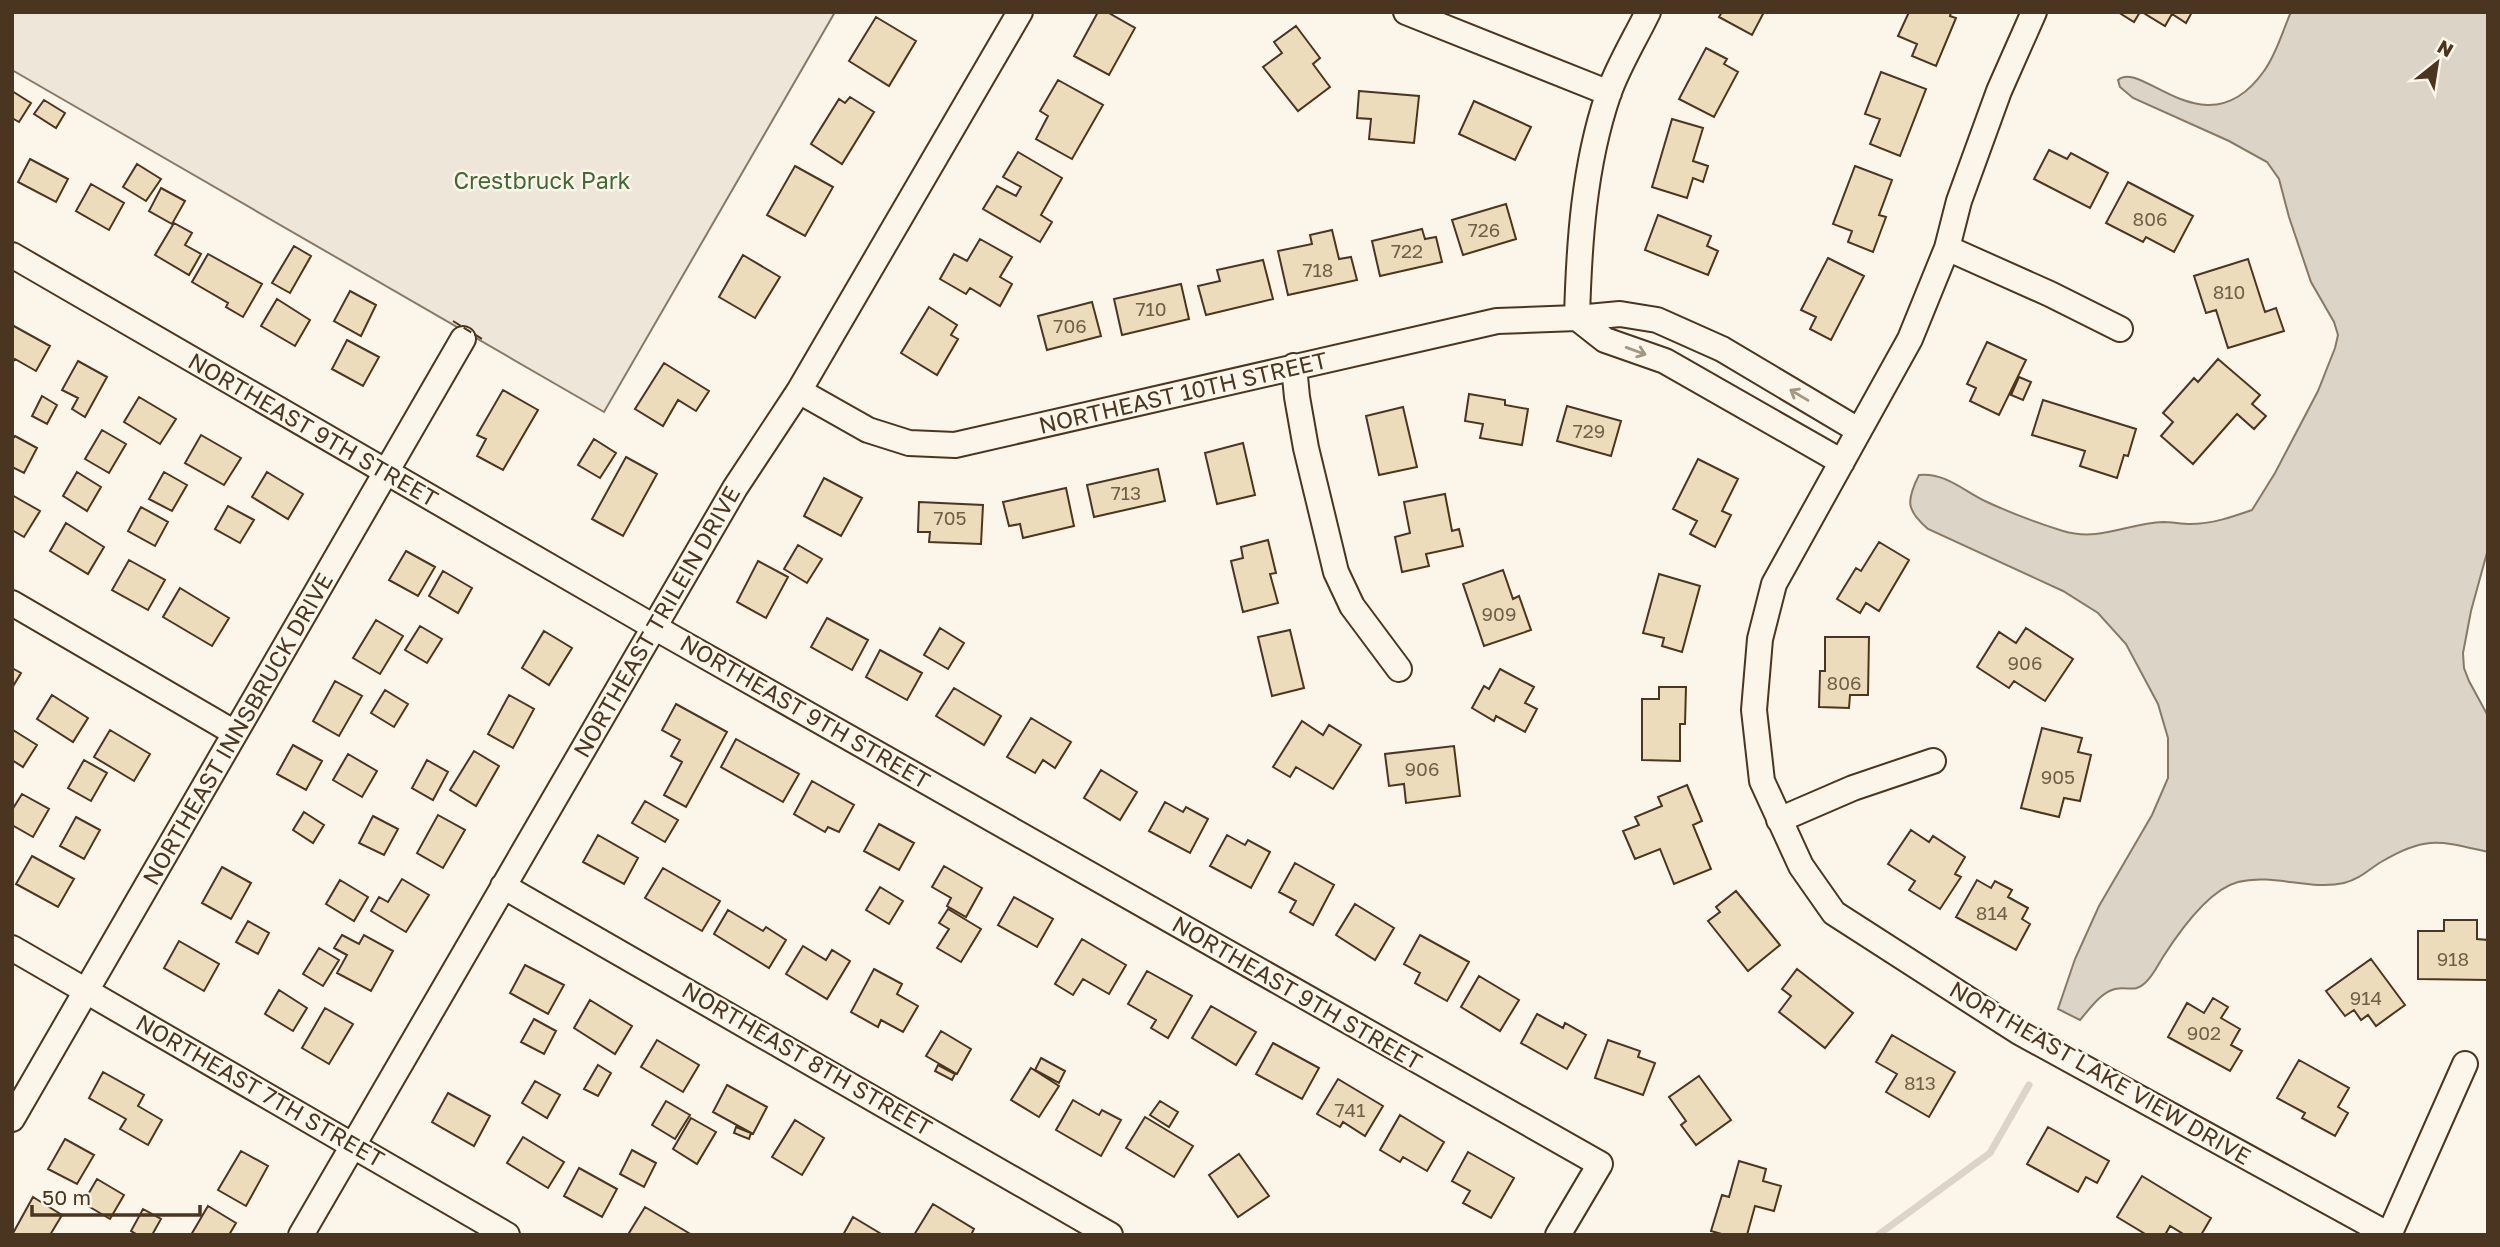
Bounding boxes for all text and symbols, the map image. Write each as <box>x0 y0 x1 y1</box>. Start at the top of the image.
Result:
north arrow <box>2402 28 2472 98</box>
text: N <box>2434 34 2458 61</box>
park label: Crestbruck Park <box>453 166 631 194</box>
house number: 806 <box>2133 207 2167 230</box>
house number: 726 <box>1468 218 1500 241</box>
house number: 722 <box>1391 239 1423 262</box>
house number: 718 <box>1303 258 1333 281</box>
house number: 810 <box>2213 280 2245 303</box>
house number: 710 <box>1135 297 1167 320</box>
house number: 706 <box>1053 314 1087 337</box>
street label: NORTHEAST 10TH STREET <box>1036 345 1330 439</box>
street label: NORTHEAST 9TH STREET <box>184 346 443 512</box>
one-way arrow <box>1624 346 1646 358</box>
one-way arrow <box>1790 388 1810 402</box>
house number: 729 <box>1573 419 1605 442</box>
street label: NORTHEAST TRILEIN DRIVE <box>567 481 745 762</box>
house number: 713 <box>1111 481 1141 504</box>
house number: 705 <box>934 506 966 529</box>
street label: NORTHEAST INNSBRUCK DRIVE <box>136 568 338 889</box>
house number: 909 <box>1482 602 1516 625</box>
street label: NORTHEAST 9TH STREET <box>676 628 935 794</box>
house number: 906 <box>2008 651 2042 674</box>
house number: 806 <box>1827 671 1861 694</box>
house number: 906 <box>1405 757 1439 780</box>
house number: 905 <box>2041 765 2075 788</box>
house number: 814 <box>1976 901 2008 924</box>
street label: NORTHEAST 9TH STREET <box>1168 909 1427 1075</box>
house number: 918 <box>2437 947 2469 970</box>
street label: NORTHEAST LAKE VIEW DRIVE <box>1945 974 2256 1170</box>
street label: NORTHEAST 8TH STREET <box>678 975 937 1141</box>
house number: 914 <box>2350 986 2382 1009</box>
street label: NORTHEAST 7TH STREET <box>131 1008 390 1173</box>
house number: 902 <box>2187 1021 2221 1044</box>
house number: 813 <box>1904 1071 1936 1094</box>
house number: 741 <box>1335 1098 1365 1121</box>
scale bar <box>32 1174 200 1218</box>
text: 50 m <box>42 1184 91 1210</box>

